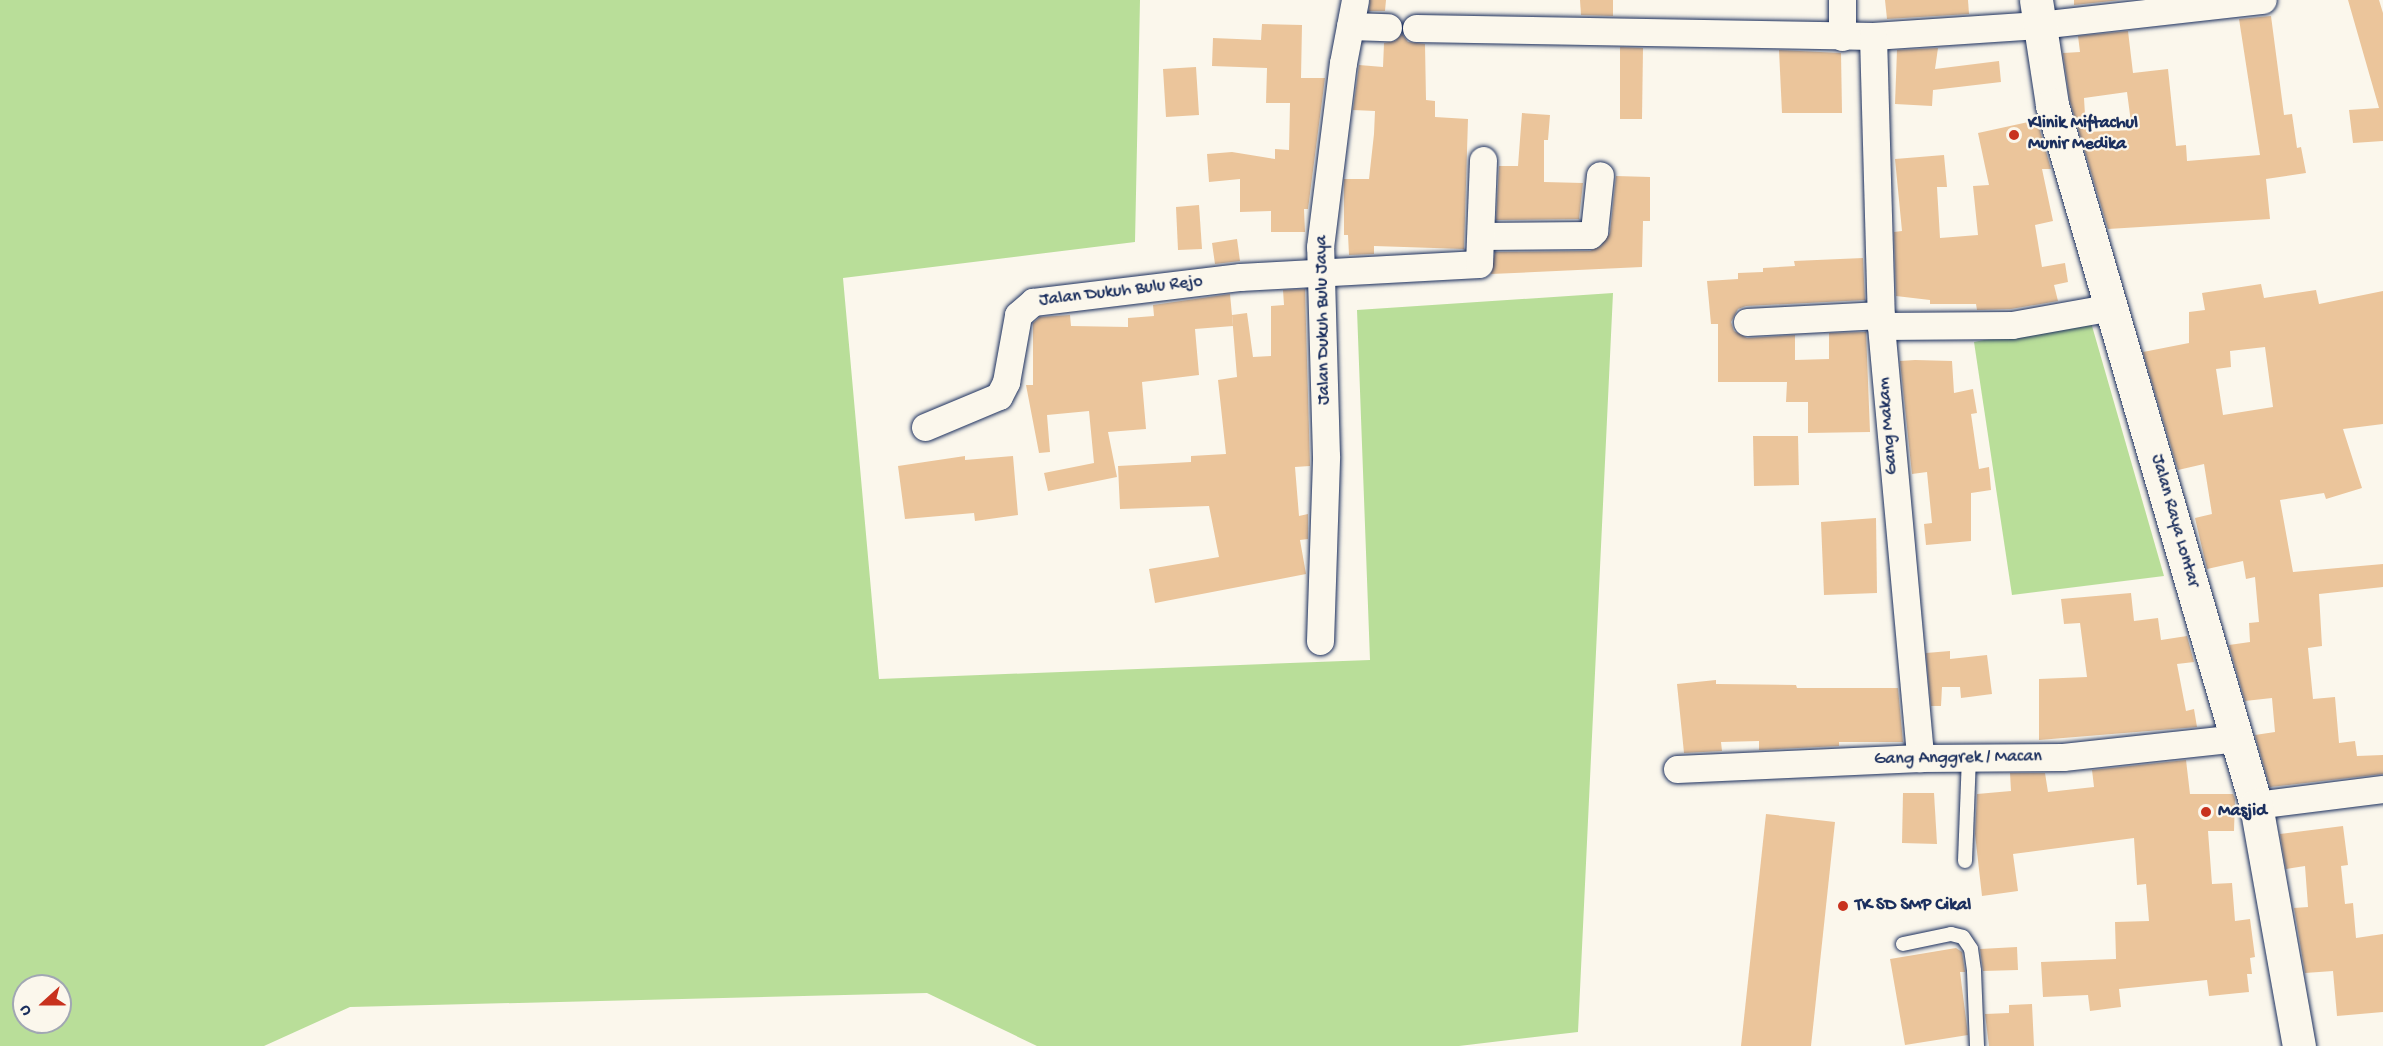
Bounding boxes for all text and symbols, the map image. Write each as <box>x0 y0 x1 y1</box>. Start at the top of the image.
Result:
place label: Klinik Miftachul Munir Medika <box>2028 114 2138 156</box>
marker: Klinik Miftachul Munir Medika <box>2005 126 2023 144</box>
street label: Jalan Dukuh Bulu Jaya <box>1312 235 1336 405</box>
street label: Jalan Dukuh Bulu Rejo <box>1038 271 1204 313</box>
street label: Gang Makam <box>1874 376 1904 476</box>
street label: Jalan Raya Lontar <box>2145 452 2203 590</box>
street label: Gang Anggrek / Macan <box>1874 747 2042 771</box>
place label: Masjid <box>2218 801 2267 823</box>
marker: Masjid <box>2199 805 2213 819</box>
place label: TK SD SMP Cikal <box>1855 895 1971 917</box>
marker: TK SD SMP Cikal <box>1836 899 1850 913</box>
north arrow <box>12 974 72 1034</box>
text: U <box>16 1002 37 1018</box>

